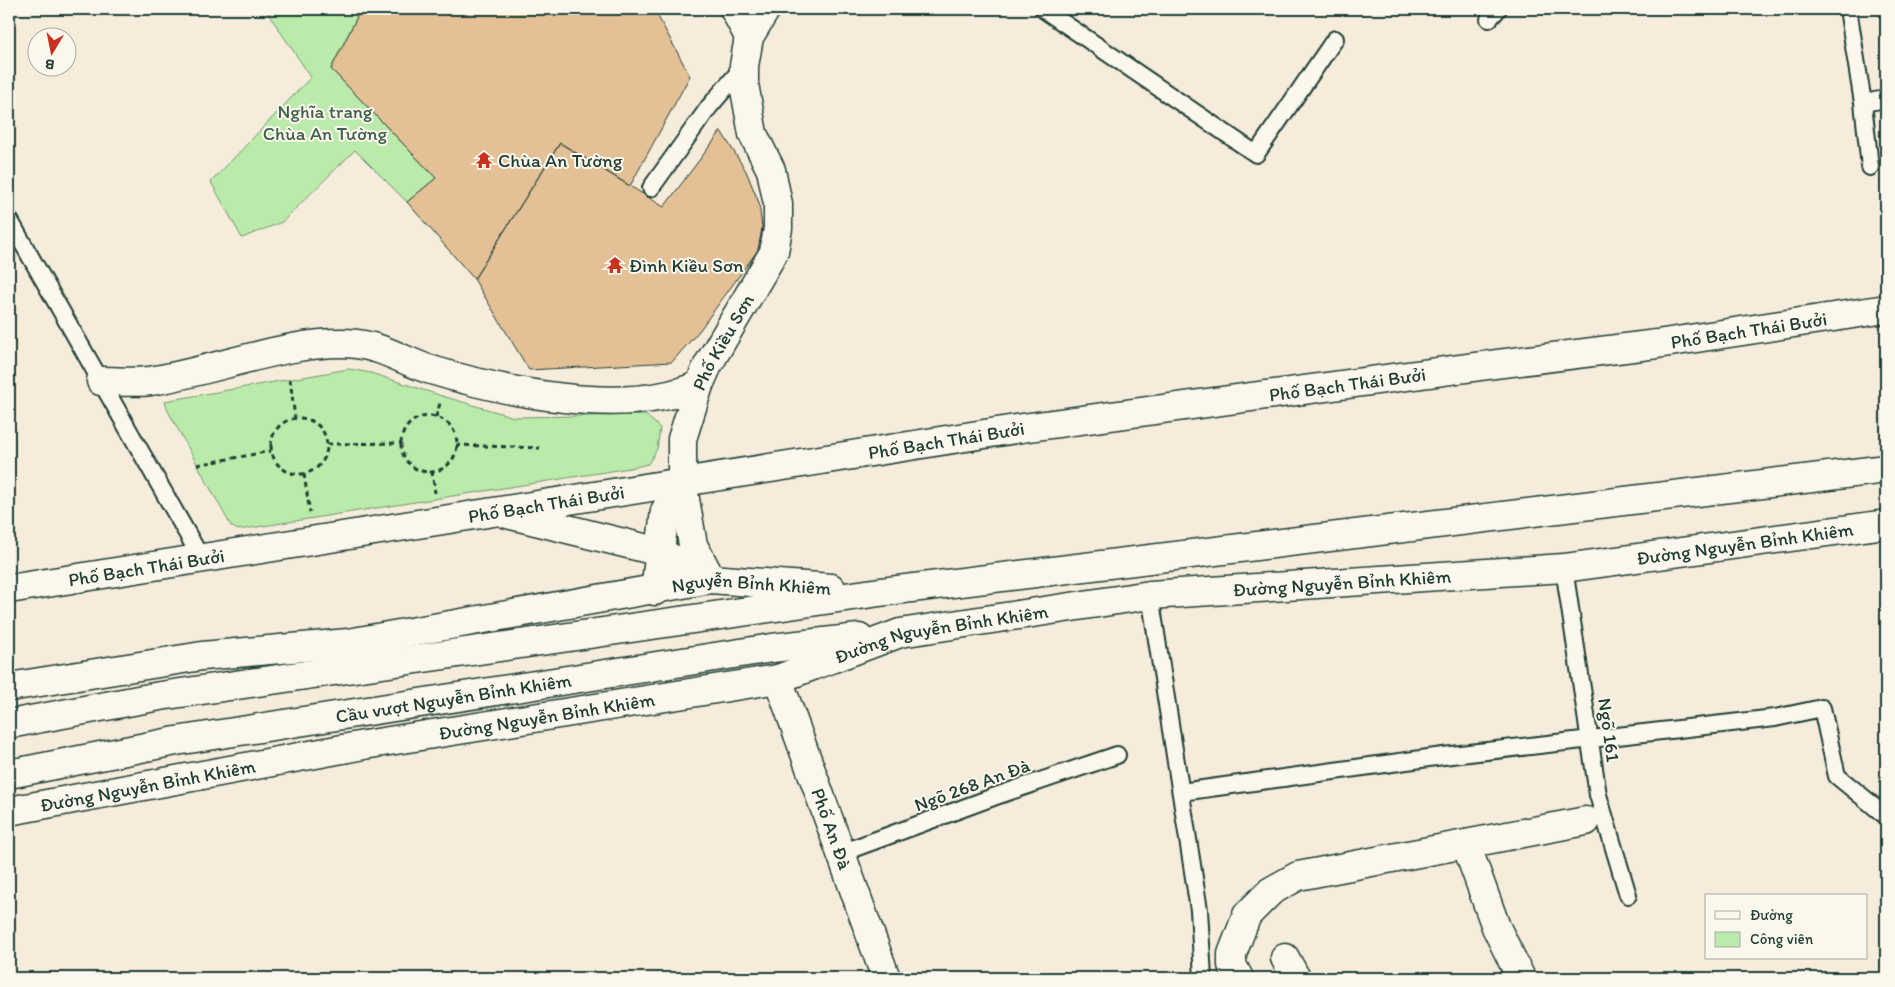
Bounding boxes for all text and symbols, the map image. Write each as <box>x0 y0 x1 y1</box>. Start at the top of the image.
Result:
north arrow <box>28 28 78 78</box>
text: B <box>44 55 56 73</box>
park label: Nghĩa trang Chùa An Tường <box>263 100 388 145</box>
place label: Chùa An Tường <box>498 149 623 172</box>
temple icon: Chùa An Tường <box>474 150 494 170</box>
place label: Đình Kiều Sơn <box>629 254 744 277</box>
temple icon: Đình Kiều Sơn <box>605 255 625 275</box>
street label: Phố Kiều Sơn <box>687 289 759 394</box>
street label: Phố Bạch Thái Bưởi <box>1669 307 1828 353</box>
street label: Phố Bạch Thái Bưởi <box>1268 362 1427 406</box>
street label: Phố Bạch Thái Bưởi <box>866 416 1026 464</box>
street label: Phố Bạch Thái Bưởi <box>466 480 626 527</box>
street label: Đường Nguyễn Bỉnh Khiêm <box>1635 517 1855 569</box>
street label: Phố Bạch Thái Bưởi <box>66 543 226 591</box>
street label: Đường Nguyễn Bỉnh Khiêm <box>1232 564 1452 601</box>
street label: Nguyễn Bỉnh Khiêm <box>670 567 832 599</box>
street label: Đường Nguyễn Bỉnh Khiêm <box>831 599 1050 668</box>
street label: Cầu vượt Nguyễn Bỉnh Khiêm <box>334 668 573 727</box>
street label: Đường Nguyễn Bỉnh Khiêm <box>437 687 656 744</box>
street label: Ngõ 161 <box>1593 697 1625 764</box>
street label: Ngõ 268 An Đà <box>911 753 1033 817</box>
street label: Đường Nguyễn Bỉnh Khiêm <box>38 754 257 817</box>
street label: Phố An Đà <box>807 785 857 873</box>
legend <box>1705 894 1868 960</box>
text: Đường <box>1750 906 1793 924</box>
text: Công viên <box>1750 930 1814 948</box>

